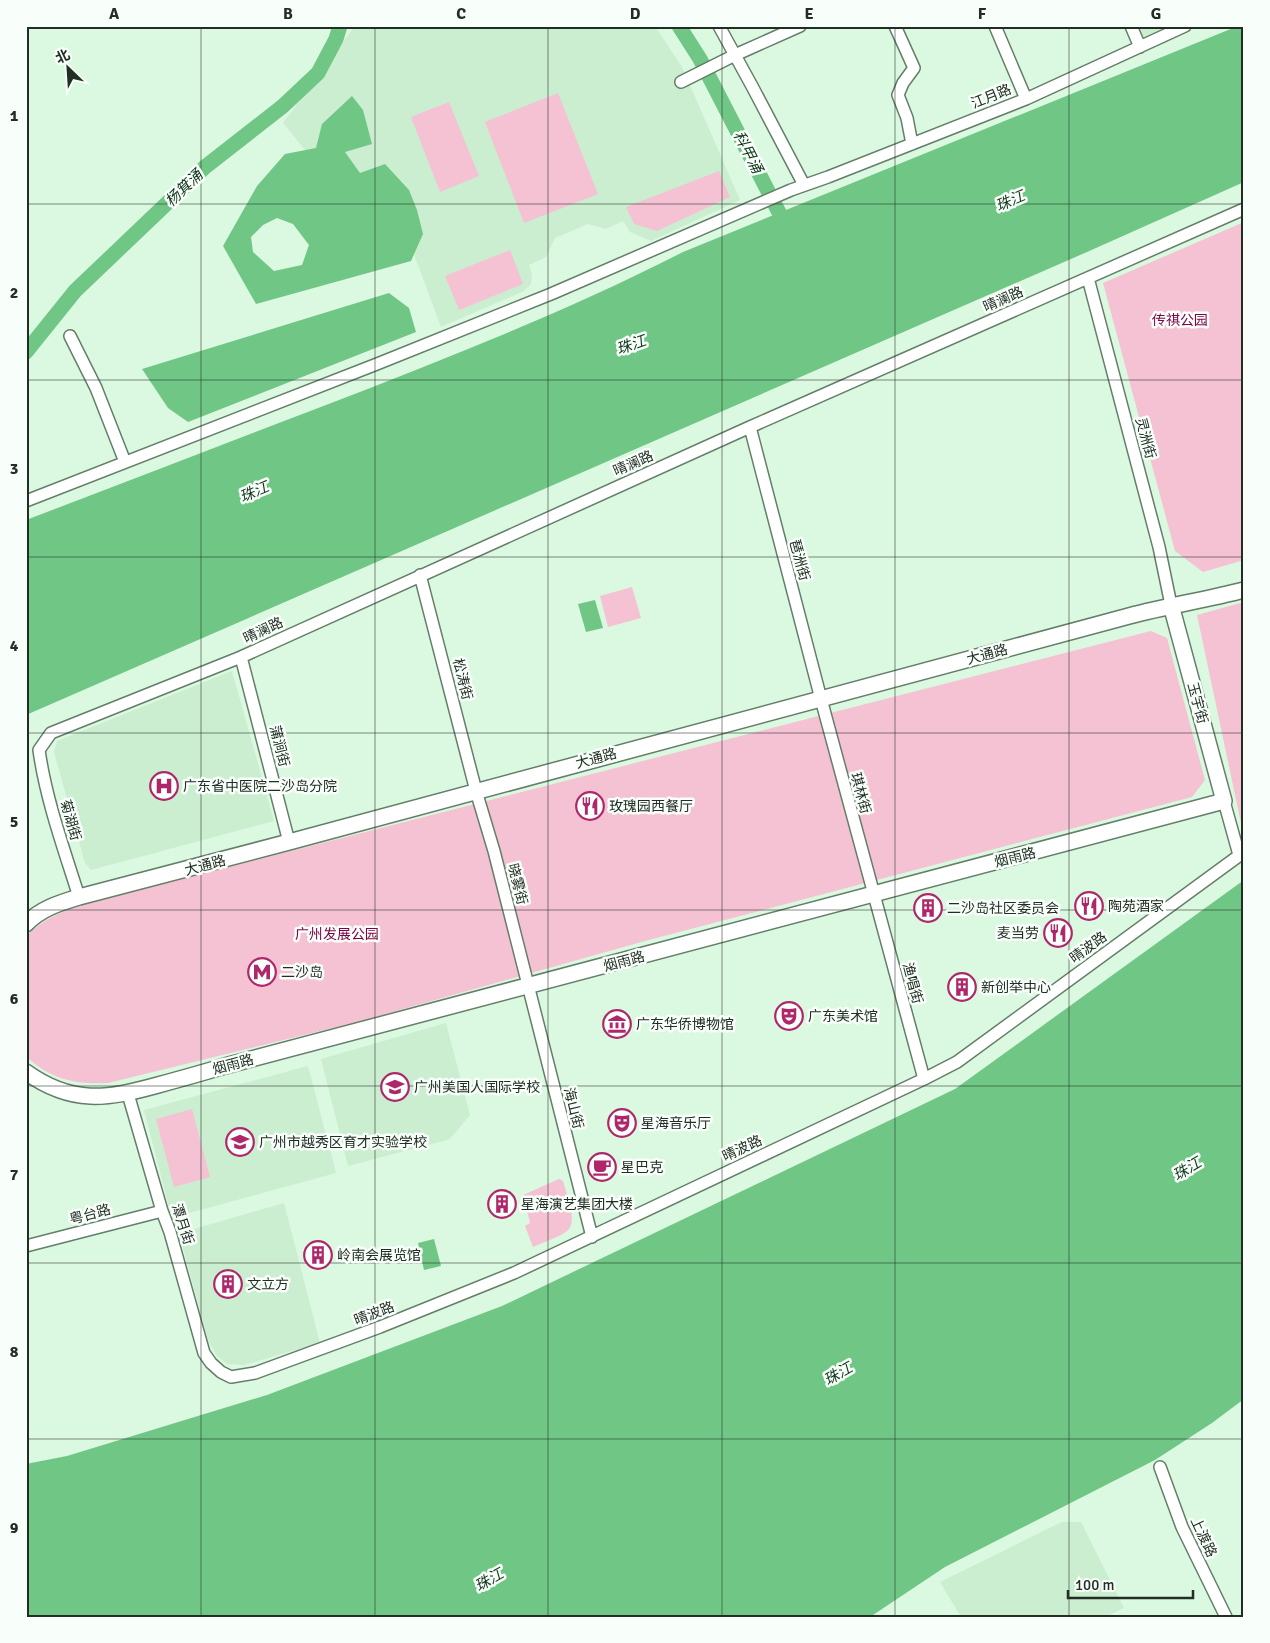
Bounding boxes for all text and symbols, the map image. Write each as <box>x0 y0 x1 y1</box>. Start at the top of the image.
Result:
text: A <box>109 4 120 24</box>
text: B <box>283 4 293 24</box>
text: C <box>456 4 466 24</box>
text: D <box>630 4 641 24</box>
text: E <box>804 4 814 24</box>
text: F <box>978 4 987 24</box>
text: G <box>1151 4 1161 24</box>
north arrow <box>42 42 92 92</box>
text: 北 <box>53 46 73 67</box>
street label: 江月路 <box>969 81 1014 112</box>
text: 1 <box>10 106 19 126</box>
water label: 科甲涌 <box>730 128 767 178</box>
water label: 杨箕涌 <box>162 165 208 210</box>
water label: 珠江 <box>993 186 1029 215</box>
text: 2 <box>10 283 18 303</box>
street label: 晴澜路 <box>981 283 1026 316</box>
park label: 传祺公园 <box>1152 312 1208 329</box>
water label: 珠江 <box>614 331 650 358</box>
street label: 灵洲街 <box>1132 416 1159 461</box>
street label: 晴澜路 <box>611 447 656 480</box>
text: 3 <box>10 459 18 479</box>
water label: 珠江 <box>237 477 273 506</box>
street label: 琶洲街 <box>786 538 813 583</box>
street label: 晴澜路 <box>241 614 286 647</box>
text: 4 <box>10 636 19 656</box>
street label: 大通路 <box>965 641 1010 668</box>
street label: 松涛街 <box>449 657 476 702</box>
street label: 玉宇街 <box>1184 681 1211 726</box>
street label: 蒲涧街 <box>266 724 293 769</box>
street label: 大通路 <box>574 745 619 772</box>
hospital icon: 广东省中医院二沙岛分院 <box>149 771 179 801</box>
street label: 琪林街 <box>847 771 874 816</box>
place label: 广东省中医院二沙岛分院 <box>183 778 337 795</box>
restaurant icon: 玫瑰园西餐厅 <box>575 791 605 821</box>
street label: 菊湖街 <box>57 798 84 843</box>
place label: 玫瑰园西餐厅 <box>609 798 693 815</box>
text: 5 <box>10 812 18 832</box>
street label: 烟雨路 <box>993 844 1038 871</box>
street label: 大通路 <box>183 852 228 879</box>
street label: 晓雾街 <box>504 862 531 907</box>
restaurant icon: 陶苑酒家 <box>1074 891 1104 921</box>
building icon: 二沙岛社区委员会 <box>913 893 943 923</box>
place label: 陶苑酒家 <box>1108 898 1164 915</box>
place label: 二沙岛社区委员会 <box>947 900 1059 917</box>
restaurant icon: 麦当劳 <box>1043 918 1073 948</box>
place label: 麦当劳 <box>997 925 1039 942</box>
park label: 广州发展公园 <box>295 926 379 943</box>
street label: 晴波路 <box>1066 928 1110 967</box>
street label: 烟雨路 <box>602 948 647 975</box>
metro station icon: 二沙岛 <box>247 957 277 987</box>
street label: 渔唱街 <box>899 961 926 1006</box>
place label: 二沙岛 <box>281 964 323 981</box>
building icon: 新创举中心 <box>947 972 977 1002</box>
place label: 新创举中心 <box>981 979 1051 996</box>
text: 6 <box>10 989 19 1009</box>
theatre icon: 广东美术馆 <box>774 1001 804 1031</box>
place label: 广东美术馆 <box>808 1008 878 1025</box>
museum icon: 广东华侨博物馆 <box>602 1009 632 1039</box>
place label: 广东华侨博物馆 <box>636 1016 734 1033</box>
street label: 烟雨路 <box>211 1051 256 1078</box>
school or university icon: 广州美国人国际学校 <box>380 1072 410 1102</box>
place label: 广州美国人国际学校 <box>414 1079 540 1096</box>
street label: 海山街 <box>560 1086 587 1131</box>
theatre icon: 星海音乐厅 <box>607 1108 637 1138</box>
place label: 星海音乐厅 <box>641 1115 711 1132</box>
school or university icon: 广州市越秀区育才实验学校 <box>225 1127 255 1157</box>
street label: 晴波路 <box>720 1132 765 1165</box>
place label: 广州市越秀区育才实验学校 <box>259 1134 427 1151</box>
cafe icon: 星巴克 <box>587 1152 617 1182</box>
water label: 珠江 <box>1170 1153 1206 1184</box>
place label: 星巴克 <box>621 1159 663 1176</box>
text: 7 <box>10 1165 19 1185</box>
building icon: 星海演艺集团大楼 <box>487 1189 517 1219</box>
place label: 星海演艺集团大楼 <box>521 1196 633 1213</box>
street label: 粤台路 <box>68 1201 113 1228</box>
street label: 潭月街 <box>168 1202 197 1247</box>
building icon: 岭南会展览馆 <box>303 1240 333 1270</box>
place label: 岭南会展览馆 <box>337 1247 421 1264</box>
building icon: 文立方 <box>213 1269 243 1299</box>
place label: 文立方 <box>247 1276 289 1293</box>
street label: 晴波路 <box>352 1298 397 1329</box>
text: 8 <box>10 1342 19 1362</box>
water label: 珠江 <box>821 1358 857 1389</box>
street label: 上渡路 <box>1187 1515 1220 1560</box>
text: 9 <box>10 1518 19 1538</box>
water label: 珠江 <box>472 1564 508 1595</box>
scale bar <box>1068 1568 1192 1600</box>
text: 100 m <box>1075 1576 1115 1594</box>

